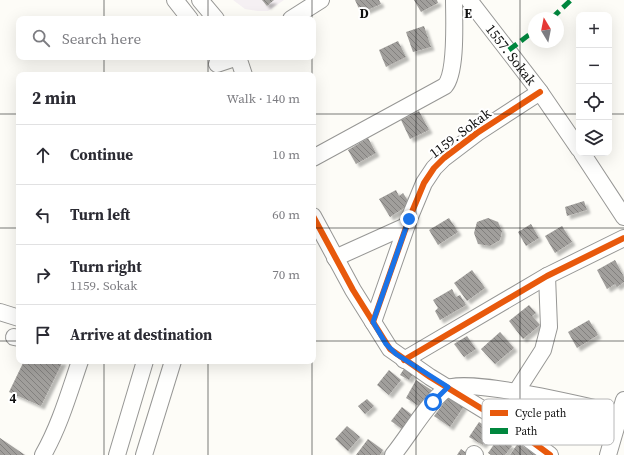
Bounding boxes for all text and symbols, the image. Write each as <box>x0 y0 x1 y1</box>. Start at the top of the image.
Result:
text: D <box>359 5 369 22</box>
text: E <box>464 5 472 22</box>
north arrow <box>528 12 564 48</box>
map controls <box>576 12 612 156</box>
button: + <box>576 12 612 48</box>
search box <box>16 16 316 60</box>
street label: 1557. Sokak <box>481 20 541 90</box>
icon: search <box>30 27 52 49</box>
text: Search here <box>62 28 141 49</box>
button: − <box>576 48 612 84</box>
button: locate <box>576 84 612 120</box>
text: 2 min <box>32 86 76 110</box>
text: Walk · 140 m <box>227 90 300 107</box>
street label: 1159. Sokak <box>425 103 495 163</box>
button: layers <box>576 120 612 156</box>
icon: ahead <box>32 144 54 166</box>
text: Continue <box>70 144 133 165</box>
text: 10 m <box>272 146 300 163</box>
icon: left <box>32 204 54 226</box>
text: Turn left <box>70 204 130 225</box>
text: 60 m <box>272 206 300 223</box>
route end <box>400 210 418 228</box>
text: Turn right <box>70 256 142 277</box>
icon: right <box>32 264 54 286</box>
text: 70 m <box>272 266 300 283</box>
text: 1159. Sokak <box>70 277 137 294</box>
icon: arrive <box>32 324 54 346</box>
text: Arrive at destination <box>70 324 212 345</box>
text: 4 <box>9 390 17 407</box>
route start <box>424 393 442 411</box>
legend <box>482 399 614 445</box>
text: Cycle path <box>515 406 567 421</box>
text: Path <box>515 424 538 439</box>

